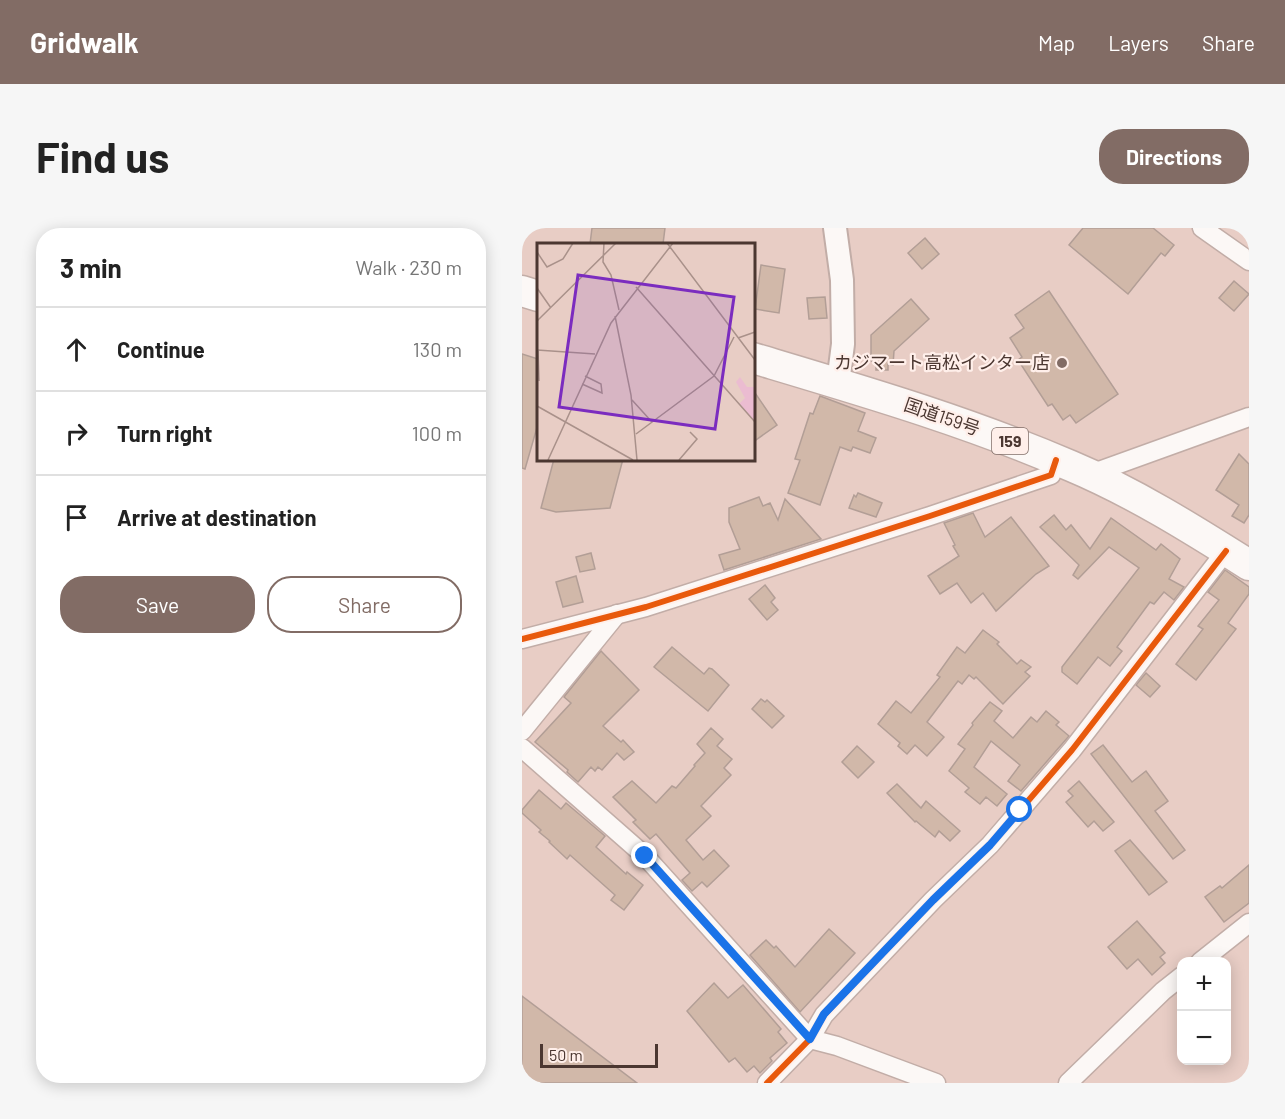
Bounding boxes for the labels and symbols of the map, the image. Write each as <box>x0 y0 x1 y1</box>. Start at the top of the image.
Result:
inset map <box>537 243 754 460</box>
place label: カジマート高松インター店 <box>834 351 1050 373</box>
marker: カジマート高松インター店 <box>1055 356 1069 370</box>
street label: 国道159号 <box>901 393 983 439</box>
road number: 159 <box>992 428 1028 454</box>
route start <box>1006 796 1032 822</box>
route end <box>631 842 657 868</box>
scale bar <box>540 1041 658 1068</box>

